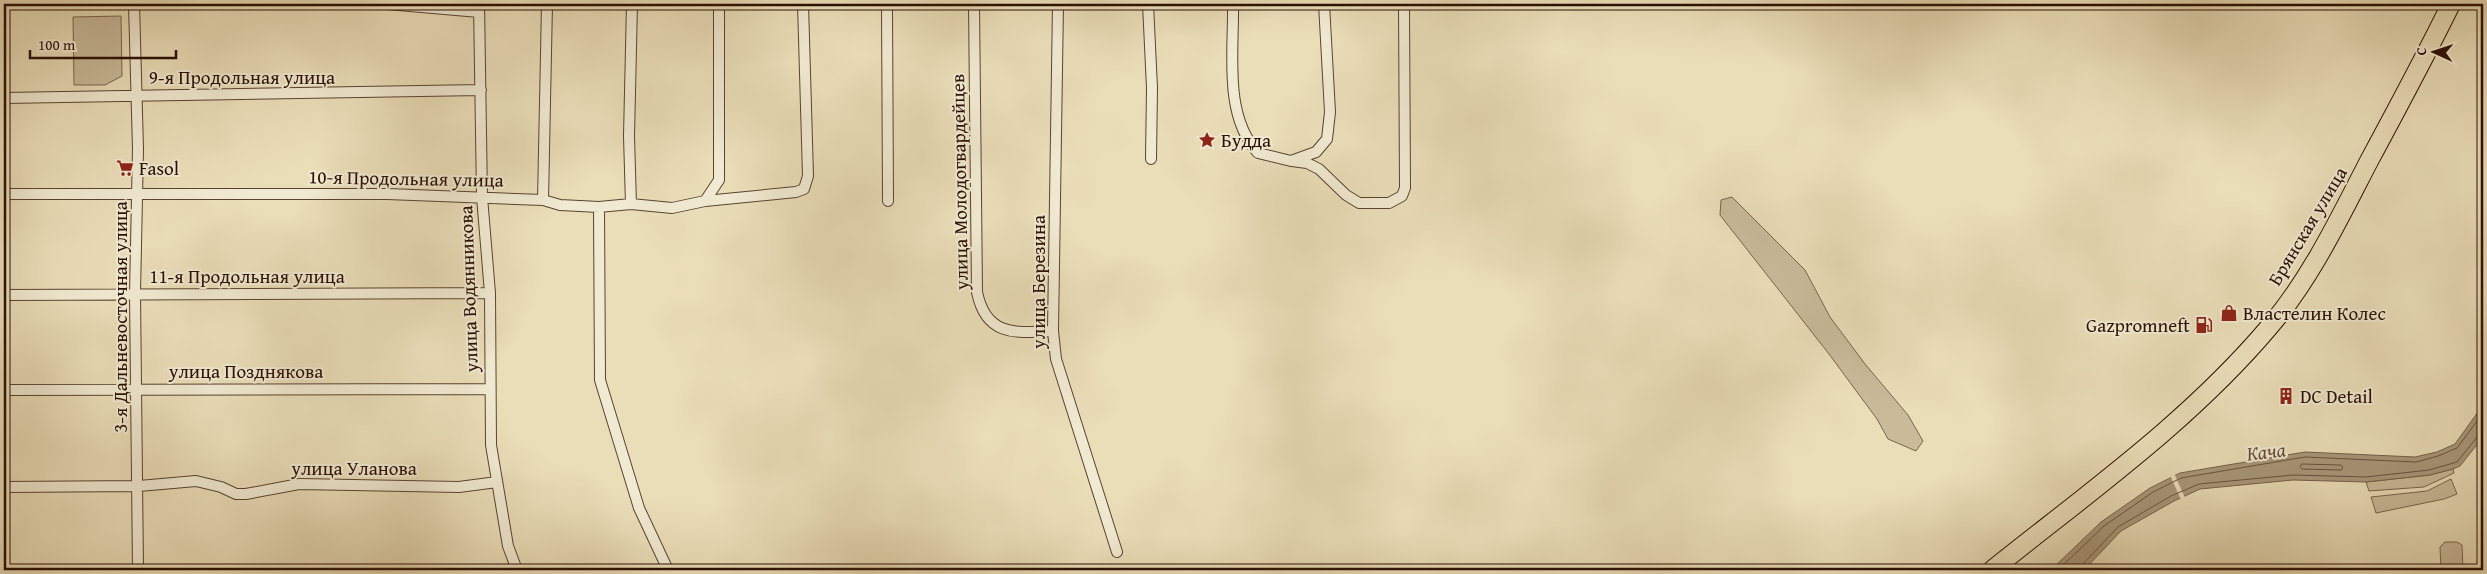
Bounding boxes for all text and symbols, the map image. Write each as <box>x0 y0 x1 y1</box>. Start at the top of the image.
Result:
scale bar <box>30 28 176 60</box>
north arrow <box>2410 28 2460 78</box>
text: 100 m <box>38 34 76 55</box>
text: С <box>2411 47 2431 56</box>
street label: 9-я Продольная улица <box>149 63 335 91</box>
street label: улица Молодогвардейцев <box>943 74 975 291</box>
place label: Будда <box>1221 126 1271 154</box>
place icon: Будда <box>1197 130 1217 150</box>
place label: Fasol <box>139 154 179 182</box>
supermarket icon: Fasol <box>115 158 135 178</box>
street label: Брянская улица <box>2260 161 2354 291</box>
street label: 10-я Продольная улица <box>308 162 504 194</box>
street label: 3-я Дальневосточная улица <box>106 201 134 433</box>
street label: улица Водянникова <box>451 205 485 374</box>
street label: улица Березина <box>1024 215 1052 350</box>
street label: 11-я Продольная улица <box>149 262 345 290</box>
place label: Властелин Колес <box>2243 299 2386 327</box>
shop icon: Властелин Колес <box>2219 303 2239 323</box>
place label: Gazpromneft <box>2086 311 2190 339</box>
fuel station icon: Gazpromneft <box>2194 315 2214 335</box>
street label: улица Позднякова <box>168 357 323 385</box>
place label: DC Detail <box>2300 382 2373 410</box>
building icon: DC Detail <box>2276 386 2296 406</box>
water label: Кача <box>2245 434 2288 468</box>
street label: улица Уланова <box>290 454 417 482</box>

